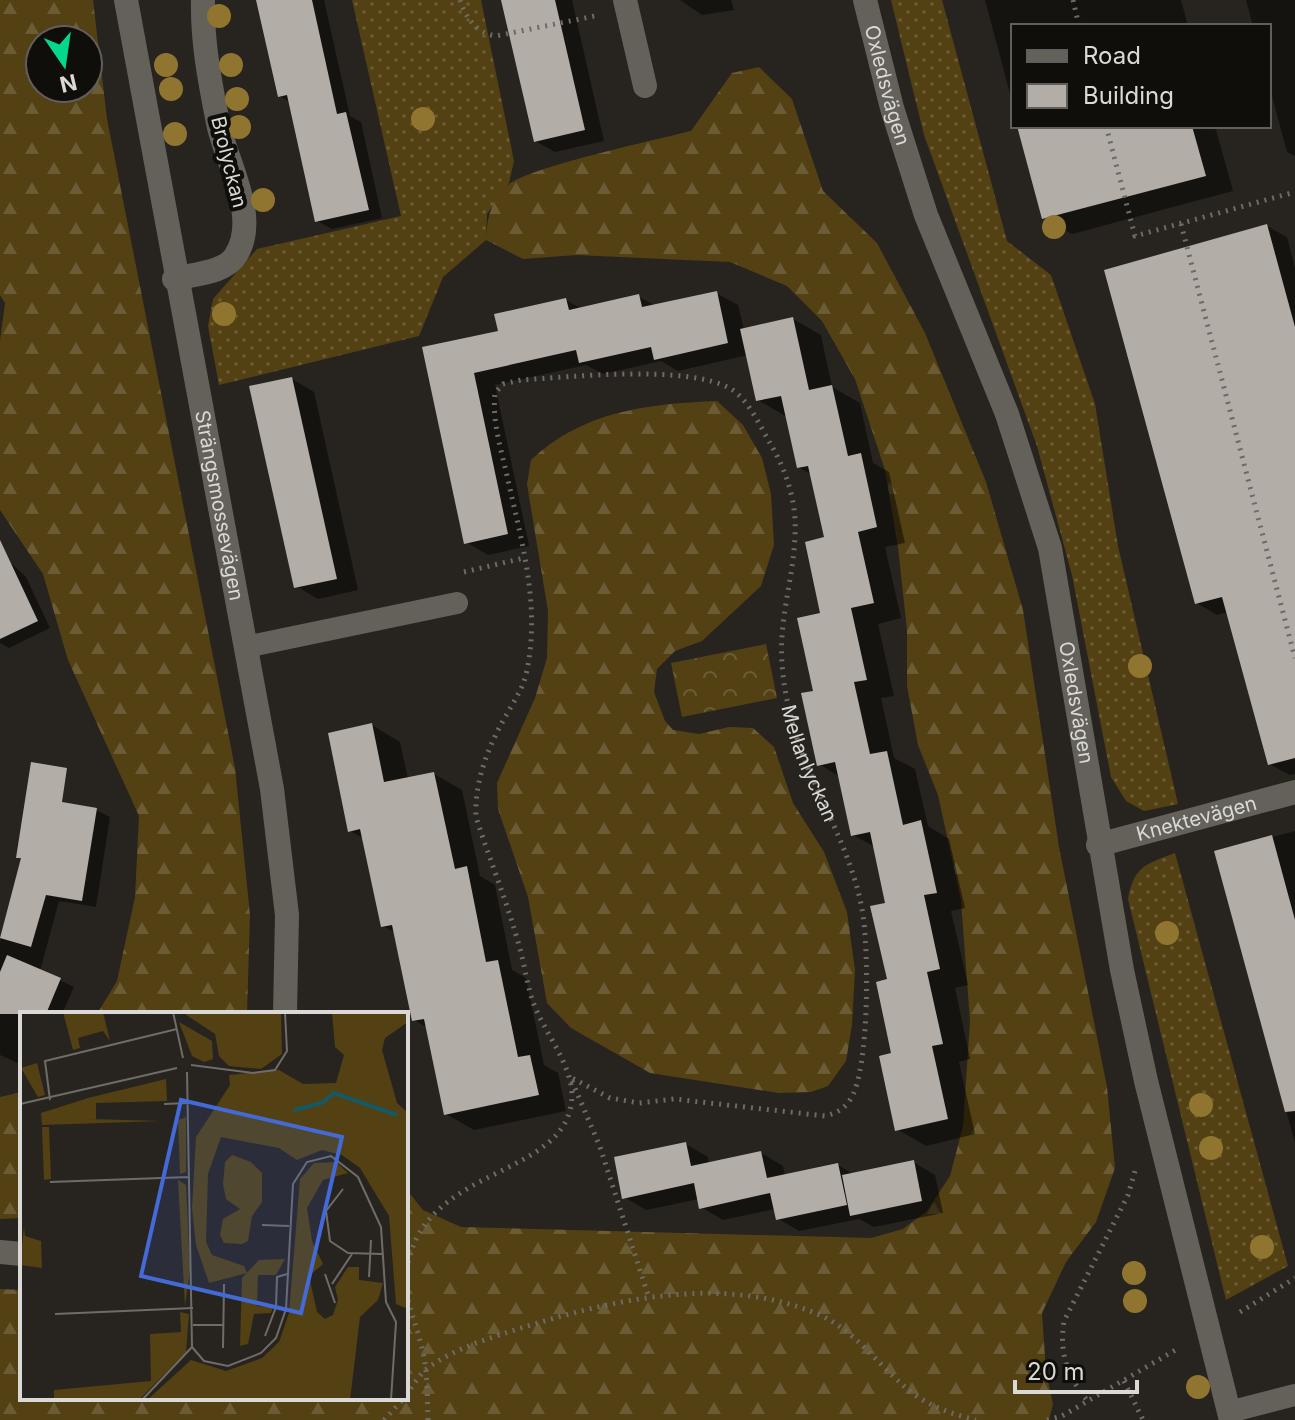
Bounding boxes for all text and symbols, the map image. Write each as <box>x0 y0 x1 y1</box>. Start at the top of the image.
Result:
street label: Oxledsvägen <box>860 22 915 148</box>
north arrow <box>24 24 104 104</box>
legend <box>1011 24 1271 128</box>
text: Road <box>1083 41 1141 70</box>
text: N <box>57 69 80 98</box>
text: Building <box>1083 81 1174 110</box>
street label: Brolyckan <box>206 114 252 210</box>
street label: Strängsmossevägen <box>190 408 249 602</box>
street label: Oxledsvägen <box>1054 640 1099 766</box>
street label: Mellanlyckan <box>776 702 843 825</box>
street label: Knektevägen <box>1134 791 1259 846</box>
inset map <box>20 1012 408 1400</box>
scale bar <box>1015 1344 1137 1394</box>
text: 20 m <box>1027 1357 1085 1386</box>

